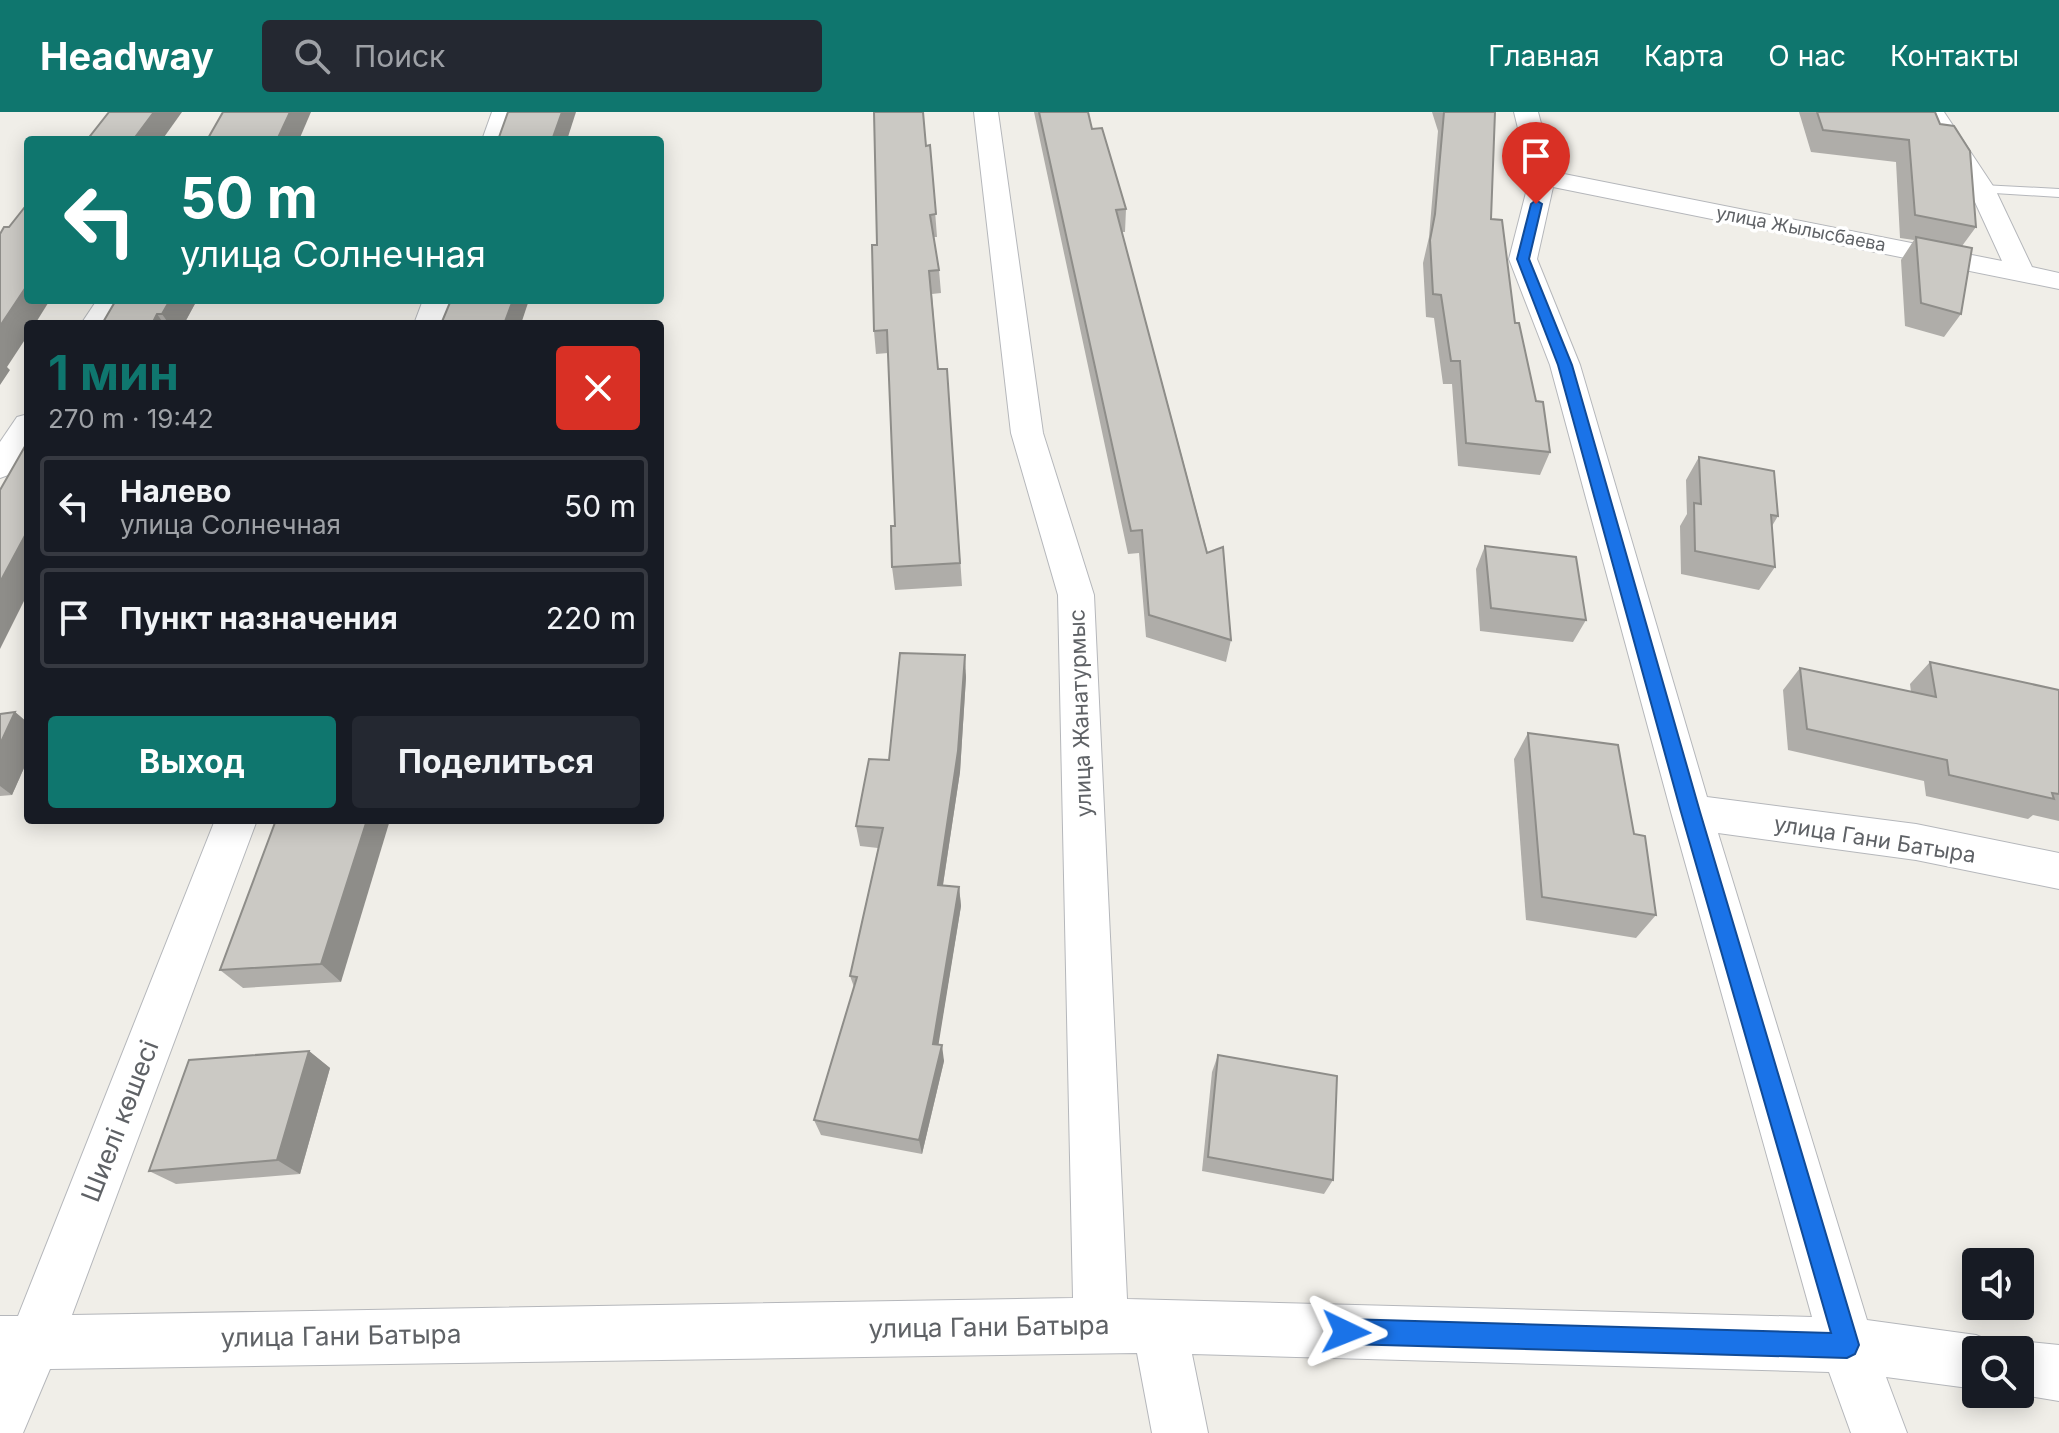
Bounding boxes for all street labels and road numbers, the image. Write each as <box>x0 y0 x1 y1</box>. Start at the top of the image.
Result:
street label: улица Жылысбаева <box>1715 202 1888 255</box>
street label: улица Жанатурмыс <box>1063 608 1097 818</box>
street label: улица Гани Батыра <box>1772 810 1978 868</box>
street label: Шиелі көшесі <box>74 1036 165 1206</box>
street label: улица Гани Батыра <box>868 1309 1110 1344</box>
street label: улица Гани Батыра <box>220 1318 462 1353</box>

